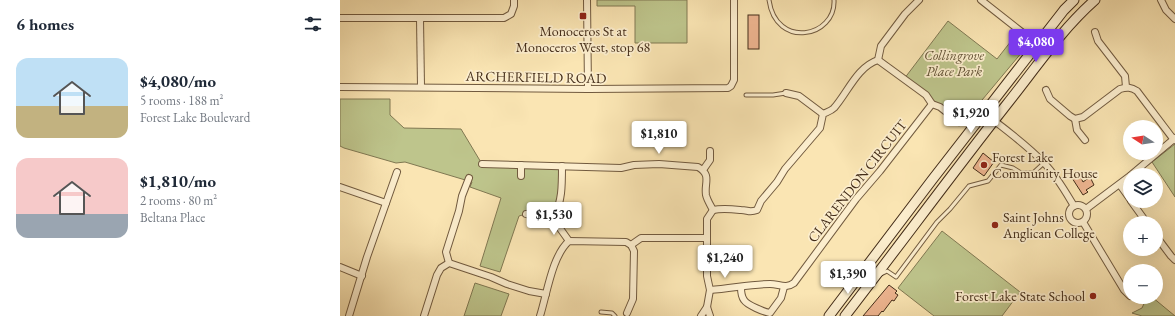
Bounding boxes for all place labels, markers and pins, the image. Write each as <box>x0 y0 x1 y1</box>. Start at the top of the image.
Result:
marker: Monoceros St at Monoceros West, stop 68 <box>578 11 588 21</box>
place label: Monoceros St at Monoceros West, stop 68 <box>516 22 651 56</box>
pin: $4,080 <box>1003 29 1069 63</box>
pin: $1,920 <box>938 100 1004 134</box>
pin: $1,810 <box>626 121 692 155</box>
place label: Forest Lake Community House <box>992 148 1098 182</box>
marker: Forest Lake Community House <box>979 160 989 170</box>
pin: $1,530 <box>521 202 587 236</box>
place label: Saint Johns Anglican College <box>1002 208 1095 242</box>
marker: Saint Johns Anglican College <box>990 220 1000 230</box>
pin: $1,240 <box>692 245 758 279</box>
pin: $1,390 <box>815 261 881 295</box>
place label: Forest Lake State School <box>955 287 1086 305</box>
marker: Forest Lake State School <box>1088 291 1098 301</box>

